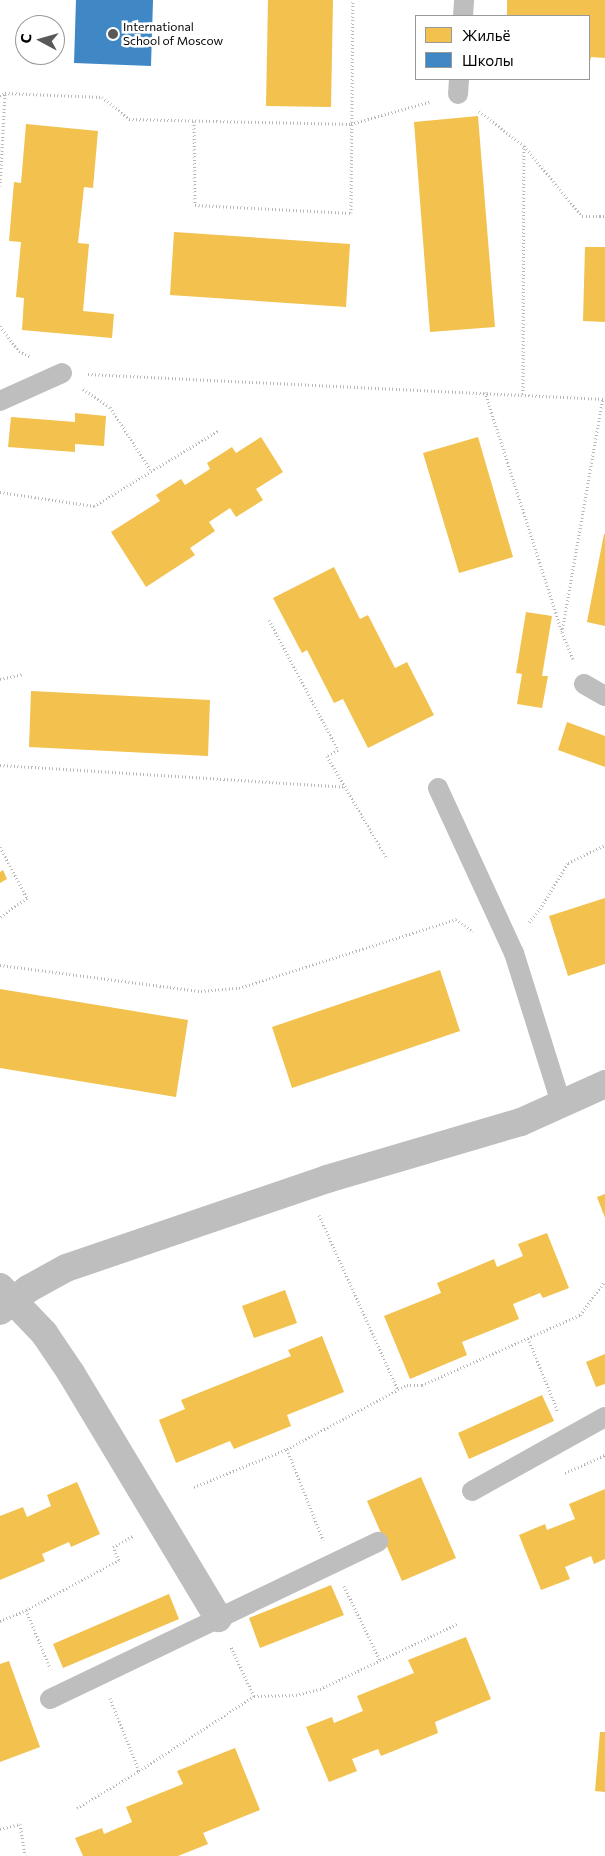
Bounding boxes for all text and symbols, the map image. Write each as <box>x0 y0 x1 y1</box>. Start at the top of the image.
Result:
north arrow <box>15 15 65 65</box>
legend <box>415 15 590 80</box>
place label: International School of Moscow <box>123 20 223 48</box>
text: Жильё <box>462 26 510 44</box>
marker: International School of Moscow <box>107 28 119 40</box>
text: С <box>17 33 35 44</box>
text: Школы <box>462 51 514 69</box>

